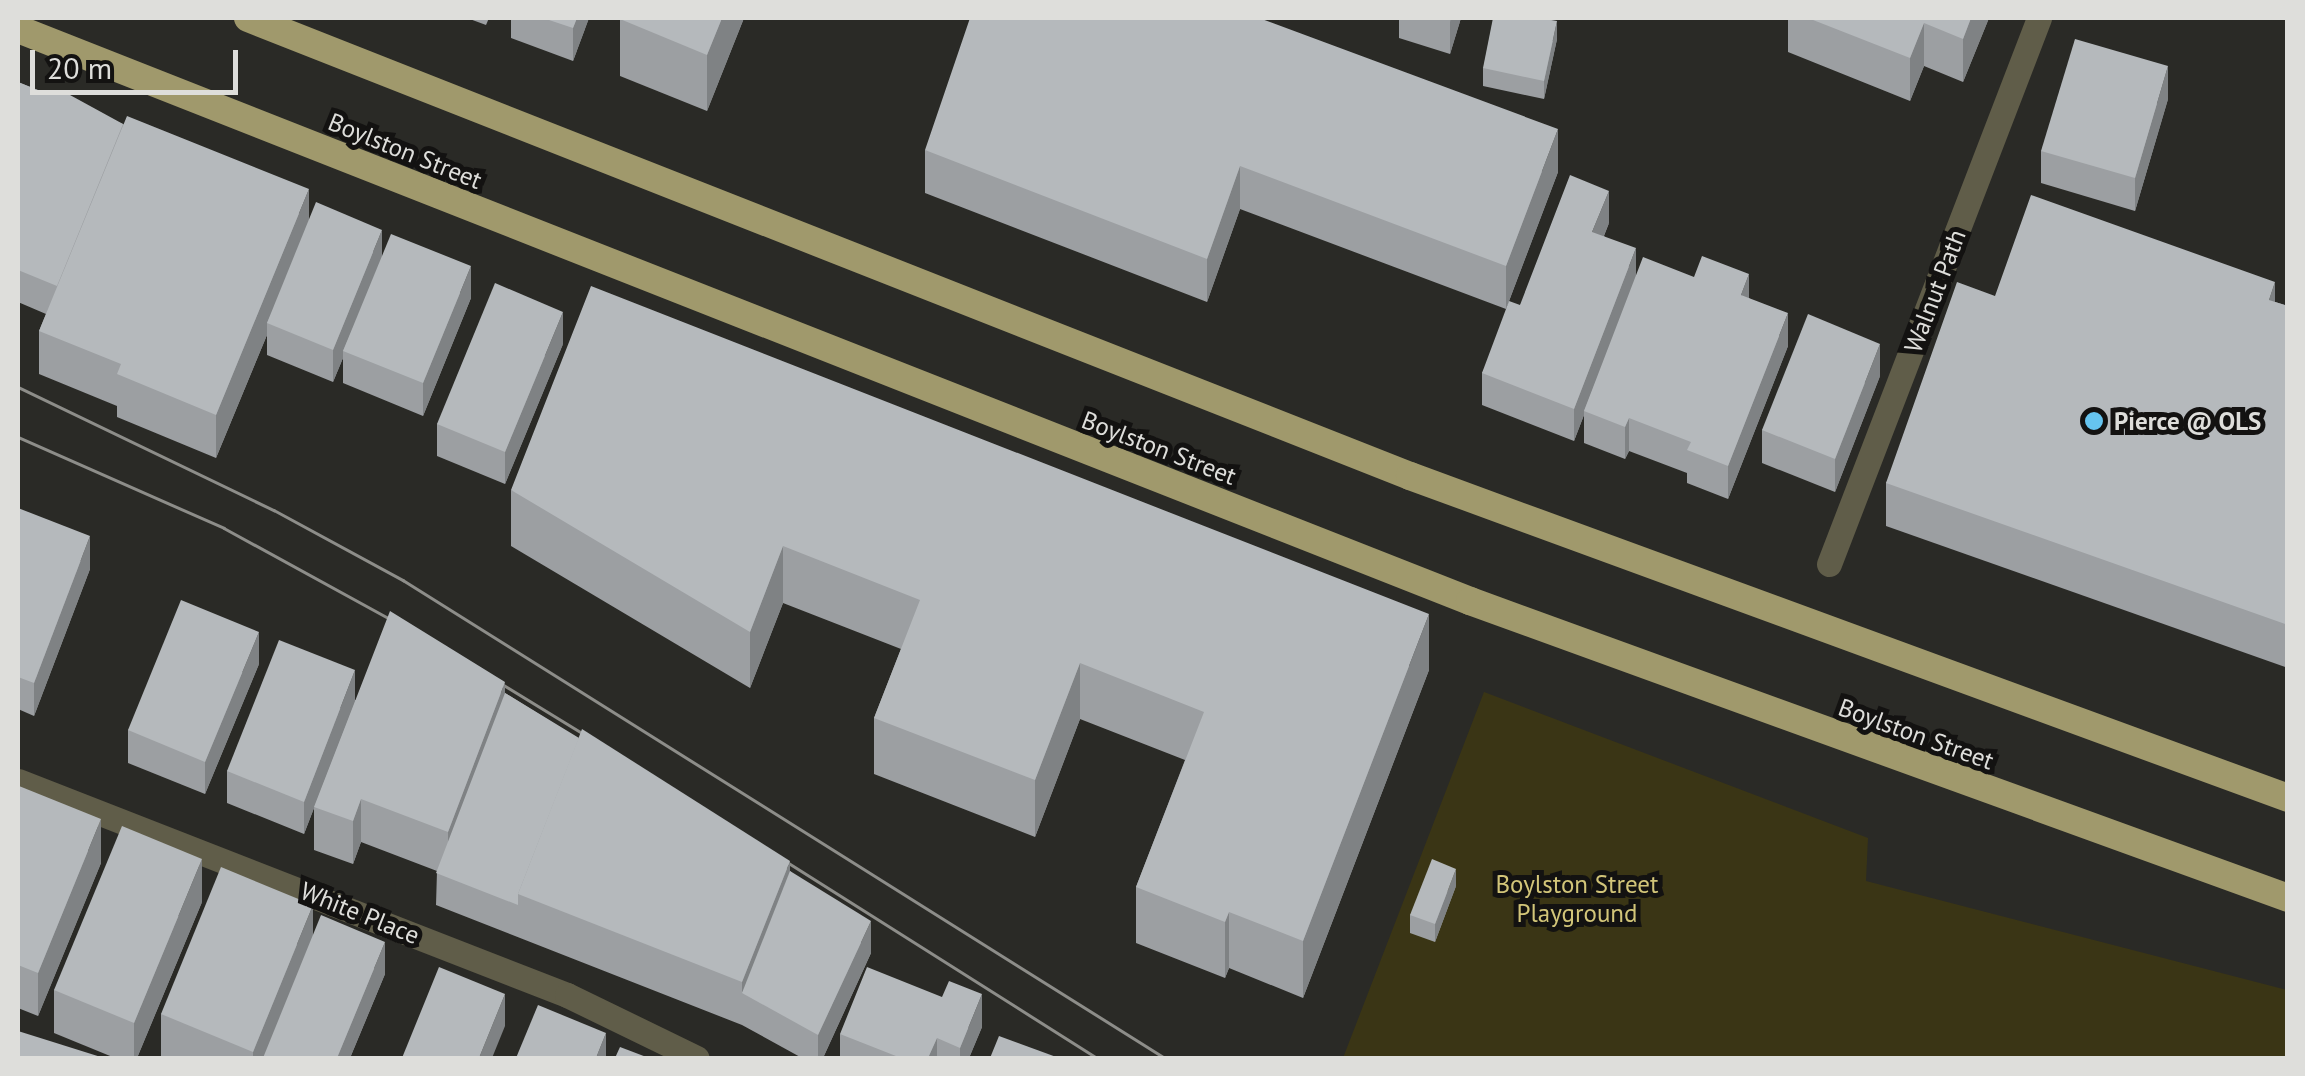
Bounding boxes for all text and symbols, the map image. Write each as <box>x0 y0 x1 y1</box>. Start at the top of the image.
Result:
scale bar <box>35 30 242 92</box>
text: 20 m <box>47 48 112 87</box>
street label: Boylston Street <box>324 107 486 195</box>
street label: Walnut Path <box>1898 225 1972 357</box>
street label: Boylston Street <box>1078 405 1240 491</box>
place label: Pierce @ OLS <box>2114 406 2262 436</box>
marker: Pierce @ OLS <box>2083 410 2105 432</box>
street label: Boylston Street <box>1834 692 1998 776</box>
park label: Boylston Street Playground <box>1496 870 1658 929</box>
street label: White Place <box>296 876 424 950</box>

